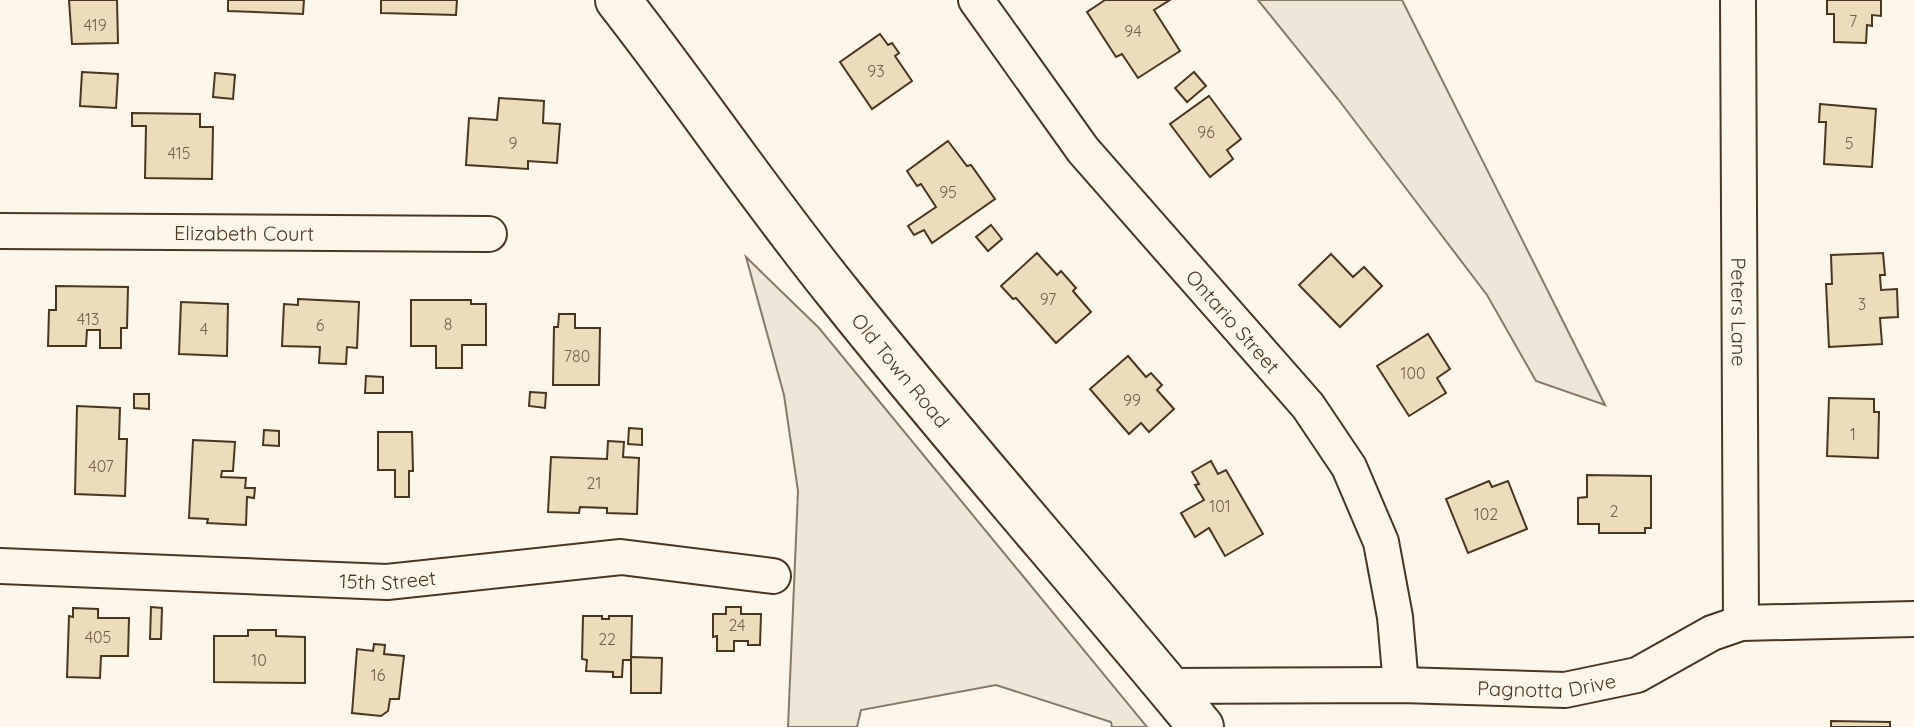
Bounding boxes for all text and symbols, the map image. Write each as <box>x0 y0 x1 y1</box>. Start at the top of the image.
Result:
house number: 7 <box>1849 11 1857 31</box>
house number: 419 <box>83 15 107 35</box>
house number: 94 <box>1124 21 1142 41</box>
house number: 93 <box>867 61 885 81</box>
house number: 96 <box>1197 122 1215 142</box>
house number: 9 <box>509 133 518 153</box>
house number: 5 <box>1845 133 1853 153</box>
house number: 415 <box>168 143 190 163</box>
house number: 95 <box>939 182 957 202</box>
street label: Elizabeth Court <box>174 220 314 245</box>
street label: Peters Lane <box>1727 257 1752 367</box>
street label: Ontario Street <box>1181 264 1286 378</box>
house number: 97 <box>1040 289 1056 309</box>
house number: 3 <box>1858 294 1866 314</box>
street label: Old Town Road <box>847 308 956 432</box>
house number: 413 <box>77 309 99 329</box>
house number: 8 <box>444 314 452 334</box>
house number: 6 <box>316 315 325 335</box>
house number: 4 <box>200 319 208 339</box>
house number: 780 <box>564 346 590 366</box>
house number: 100 <box>1401 363 1425 383</box>
house number: 99 <box>1123 390 1141 410</box>
house number: 1 <box>1850 424 1856 444</box>
house number: 407 <box>88 456 114 476</box>
house number: 21 <box>587 473 601 493</box>
house number: 101 <box>1209 496 1231 516</box>
house number: 2 <box>1610 501 1619 521</box>
house number: 102 <box>1474 504 1498 524</box>
street label: 15th Street <box>339 564 437 595</box>
house number: 24 <box>728 615 746 635</box>
house number: 405 <box>85 627 111 647</box>
house number: 22 <box>598 629 616 649</box>
house number: 10 <box>251 650 267 670</box>
house number: 16 <box>371 665 386 685</box>
street label: Pagnotta Drive <box>1477 667 1618 703</box>

